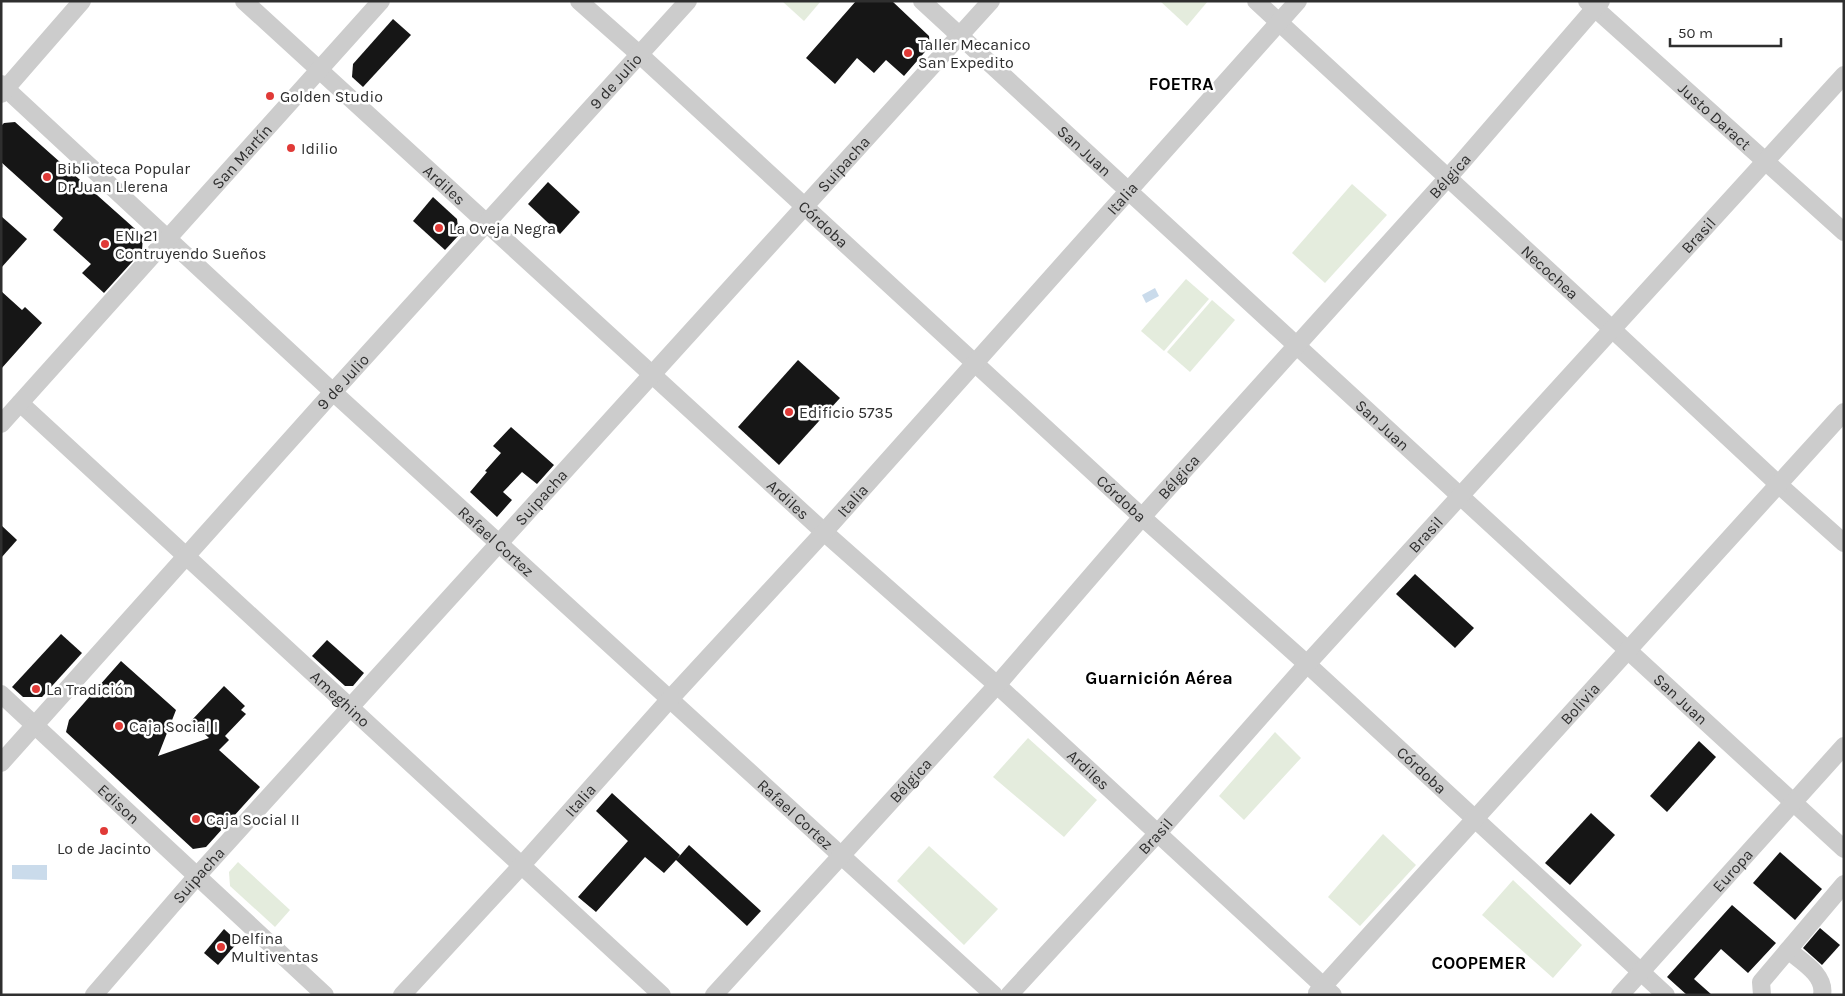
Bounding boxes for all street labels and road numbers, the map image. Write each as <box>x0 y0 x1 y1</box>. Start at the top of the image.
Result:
street label: 9 de Julio <box>586 49 646 113</box>
street label: Justo Daract <box>1674 79 1755 154</box>
street label: San Martín <box>208 120 276 193</box>
street label: San Juan <box>1053 121 1115 181</box>
street label: Suipacha <box>813 132 874 196</box>
street label: Bélgica <box>1425 150 1475 202</box>
street label: Ardiles <box>419 161 469 209</box>
street label: Italia <box>1103 178 1142 219</box>
street label: Córdoba <box>794 197 852 252</box>
street label: Brasil <box>1677 213 1720 257</box>
street label: Necochea <box>1517 241 1582 303</box>
street label: 9 de Julio <box>313 350 373 414</box>
street label: San Juan <box>1351 396 1413 455</box>
street label: Bélgica <box>1154 451 1204 503</box>
street label: Suipacha <box>511 466 571 529</box>
street label: Córdoba <box>1092 471 1150 526</box>
street label: Ardiles <box>763 476 813 524</box>
street label: Italia <box>833 480 872 521</box>
street label: Rafael Cortez <box>454 502 538 581</box>
street label: Brasil <box>1404 513 1447 557</box>
street label: Ameghino <box>306 667 374 731</box>
street label: San Juan <box>1650 670 1711 729</box>
street label: Bolivia <box>1556 679 1604 728</box>
street label: Córdoba <box>1393 743 1450 798</box>
street label: Ardiles <box>1063 746 1113 794</box>
street label: Bélgica <box>885 754 936 807</box>
street label: Rafael Cortez <box>754 775 837 854</box>
street label: Edison <box>94 780 143 828</box>
street label: Italia <box>561 780 600 821</box>
street label: Brasil <box>1134 814 1177 858</box>
street label: Suipacha <box>169 843 229 907</box>
street label: Europa <box>1708 845 1757 896</box>

